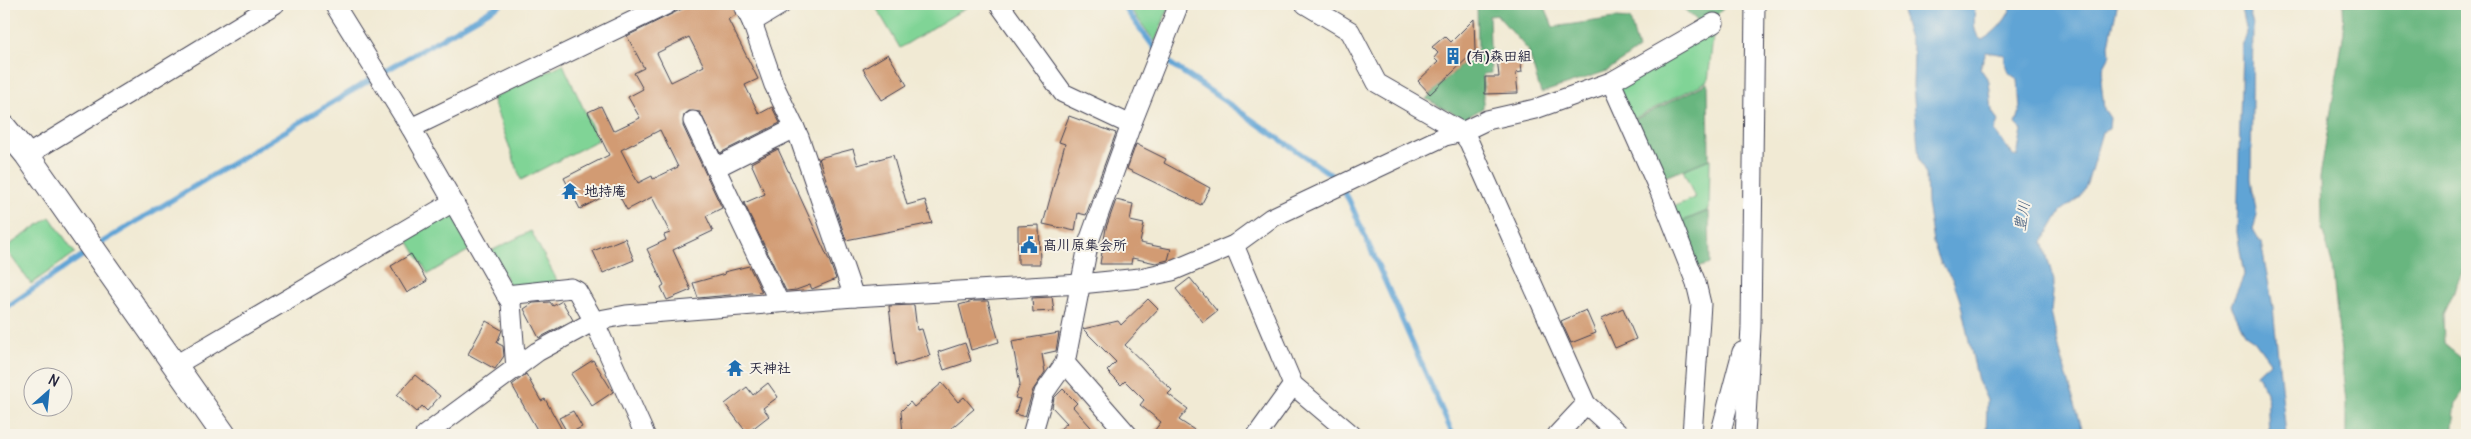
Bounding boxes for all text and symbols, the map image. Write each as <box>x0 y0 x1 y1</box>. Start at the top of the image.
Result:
building icon: (有)森田組 <box>1443 46 1463 66</box>
place label: (有)森田組 <box>1467 47 1531 65</box>
temple icon: 地持庵 <box>560 181 580 201</box>
place label: 地持庵 <box>584 182 626 200</box>
water label: 豊川 <box>2010 199 2033 232</box>
public building icon: 髙川原集会所 <box>1019 235 1039 255</box>
place label: 髙川原集会所 <box>1043 236 1127 254</box>
temple icon: 天神社 <box>725 358 745 378</box>
place label: 天神社 <box>749 359 791 377</box>
north arrow <box>22 366 72 416</box>
text: N <box>46 370 62 391</box>

